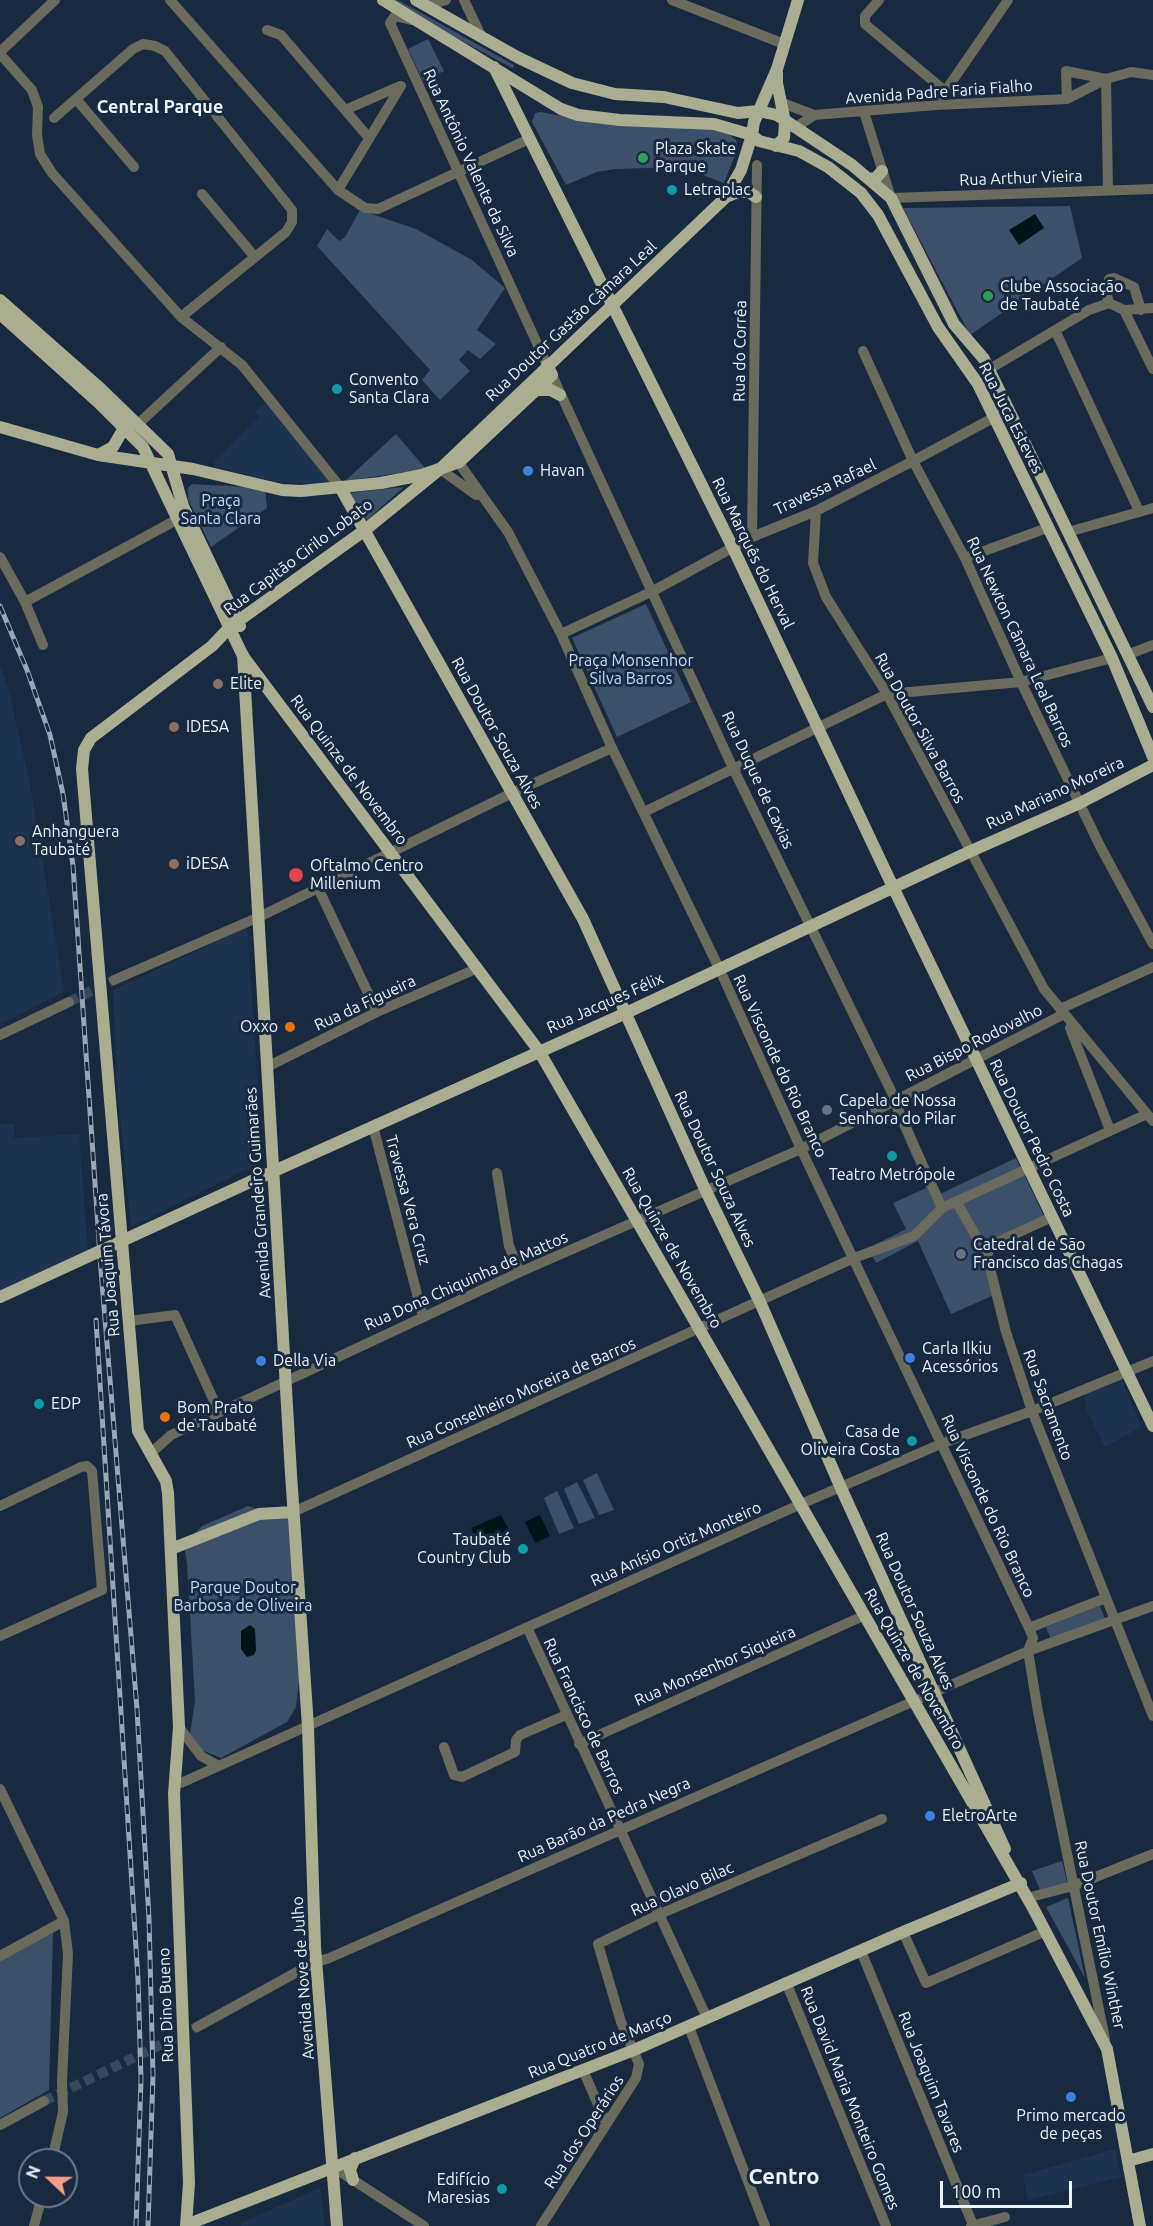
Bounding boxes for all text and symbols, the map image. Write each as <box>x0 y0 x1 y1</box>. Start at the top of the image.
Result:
street label: Rua Antônio Valente da Silva <box>419 66 523 260</box>
street label: Avenida Padre Faria Fialho <box>845 76 1033 108</box>
district label: Central Parque <box>97 96 223 118</box>
place label: Plaza Skate Parque <box>655 139 736 177</box>
marker: Plaza Skate Parque <box>636 151 650 165</box>
street label: Rua Arthur Vieira <box>959 166 1083 190</box>
place label: Letraplac <box>684 180 751 200</box>
marker: Letraplac <box>665 183 679 197</box>
street label: Rua Doutor Gastão Câmara Leal <box>482 237 660 405</box>
place label: Clube Associação de Taubaté <box>1000 277 1123 315</box>
marker: Clube Associação de Taubaté <box>981 289 995 303</box>
street label: Rua do Corrêa <box>730 300 750 402</box>
street label: Rua Juca Esteves <box>975 359 1047 477</box>
place label: Convento Santa Clara <box>349 370 429 408</box>
marker: Convento Santa Clara <box>330 382 344 396</box>
street label: Travessa Rafael <box>771 455 879 519</box>
place label: Havan <box>540 461 585 481</box>
marker: Havan <box>521 464 535 478</box>
street label: Rua Marquês do Herval <box>708 474 798 632</box>
park label: Praça Santa Clara <box>181 491 261 529</box>
street label: Rua Capitão Cirilo Lobato <box>220 495 376 619</box>
street label: Rua Newton Câmara Leal Barros <box>963 534 1077 750</box>
street label: Rua Doutor Silva Barros <box>871 649 969 807</box>
park label: Praça Monsenhor Silva Barros <box>569 651 693 689</box>
street label: Rua Doutor Souza Alves <box>447 654 547 812</box>
place label: Elite <box>230 674 262 694</box>
marker: Elite <box>211 677 225 691</box>
street label: Rua Quinze de Novembro <box>286 691 412 849</box>
street label: Rua Duque de Caxias <box>718 708 798 852</box>
place label: IDESA <box>186 717 229 737</box>
marker: IDESA <box>167 720 181 734</box>
street label: Rua Mariano Moreira <box>983 753 1127 833</box>
place label: Anhanguera Taubaté <box>32 822 119 860</box>
marker: Anhanguera Taubaté <box>13 834 27 848</box>
place label: iDESA <box>186 854 229 874</box>
place label: Oftalmo Centro Millenium <box>310 856 423 894</box>
marker: iDESA <box>167 857 181 871</box>
marker: Oftalmo Centro Millenium <box>287 866 305 884</box>
street label: Rua Jacques Félix <box>544 969 666 1037</box>
street label: Rua da Figueira <box>311 971 419 1035</box>
street label: Rua Visconde do Rio Branco <box>729 971 831 1161</box>
street label: Rua Bispo Rodovalho <box>902 1000 1046 1086</box>
place label: Oxxo <box>240 1017 278 1037</box>
marker: Oxxo <box>283 1020 297 1034</box>
street label: Rua Doutor Pedro Costa <box>985 1056 1079 1220</box>
street label: Avenida Grandeiro Guimarães <box>241 1087 275 1299</box>
street label: Rua Doutor Souza Alves <box>670 1088 760 1250</box>
place label: Capela de Nossa Senhora do Pilar <box>839 1091 956 1129</box>
marker: Capela de Nossa Senhora do Pilar <box>820 1103 834 1117</box>
street label: Travessa Vera Cruz <box>381 1133 435 1267</box>
marker: Teatro Metrópole <box>885 1149 899 1163</box>
street label: Rua Quinze de Novembro <box>618 1164 726 1332</box>
place label: Teatro Metrópole <box>829 1165 955 1185</box>
street label: Rua Joaquim Távora <box>92 1192 124 1338</box>
street label: Rua Dona Chiquinha de Mattos <box>361 1227 571 1335</box>
place label: Catedral de São Francisco das Chagas <box>973 1235 1123 1273</box>
marker: Catedral de São Francisco das Chagas <box>954 1247 968 1261</box>
street label: Rua Conselheiro Moreira de Barros <box>403 1334 639 1452</box>
place label: Carla Ilkiu Acessórios <box>922 1339 998 1377</box>
street label: Rua Sacramento <box>1019 1347 1077 1463</box>
place label: Della Via <box>273 1351 336 1371</box>
marker: Carla Ilkiu Acessórios <box>903 1351 917 1365</box>
marker: Della Via <box>254 1354 268 1368</box>
place label: EDP <box>51 1394 81 1414</box>
marker: EDP <box>32 1397 46 1411</box>
place label: Bom Prato de Taubaté <box>177 1398 257 1436</box>
marker: Bom Prato de Taubaté <box>158 1410 172 1424</box>
street label: Rua Visconde do Rio Branco <box>937 1411 1039 1601</box>
place label: Casa de Oliveira Costa <box>801 1422 900 1460</box>
marker: Casa de Oliveira Costa <box>905 1434 919 1448</box>
street label: Rua Anísio Ortiz Monteiro <box>588 1498 764 1590</box>
street label: Rua Doutor Souza Alves <box>872 1529 958 1693</box>
place label: Taubaté Country Club <box>417 1530 511 1568</box>
marker: Taubaté Country Club <box>516 1542 530 1556</box>
park label: Parque Doutor Barbosa de Oliveira <box>173 1578 313 1616</box>
street label: Rua Quinze de Novembro <box>860 1585 968 1753</box>
street label: Rua Monsenhor Siqueira <box>631 1622 799 1710</box>
street label: Rua Francisco de Barros <box>539 1635 629 1797</box>
street label: Rua Barão da Pedra Negra <box>515 1773 693 1867</box>
place label: EletroArte <box>942 1806 1017 1826</box>
marker: EletroArte <box>923 1809 937 1823</box>
street label: Rua Doutor Emílio Winther <box>1071 1839 1129 2031</box>
street label: Rua Olavo Bilac <box>628 1858 736 1920</box>
street label: Avenida Nove de Julho <box>288 1896 318 2060</box>
street label: Rua Dino Bueno <box>154 1947 178 2063</box>
street label: Rua David Maria Monteiro Gomes <box>796 1984 904 2212</box>
street label: Rua Quatro de Março <box>526 2007 674 2083</box>
street label: Rua Joaquim Tavares <box>894 2009 968 2155</box>
street label: Rua dos Operários <box>540 2072 628 2192</box>
marker: Primo mercado de peças <box>1064 2090 1078 2104</box>
place label: Primo mercado de peças <box>1016 2106 1126 2144</box>
north arrow <box>18 2148 78 2208</box>
text: N <box>23 2163 44 2181</box>
district label: Centro <box>749 2164 819 2190</box>
scale bar <box>943 2169 1075 2207</box>
place label: Edifício Maresias <box>427 2170 490 2208</box>
text: 100 m <box>951 2181 1001 2201</box>
marker: Edifício Maresias <box>495 2182 509 2196</box>

